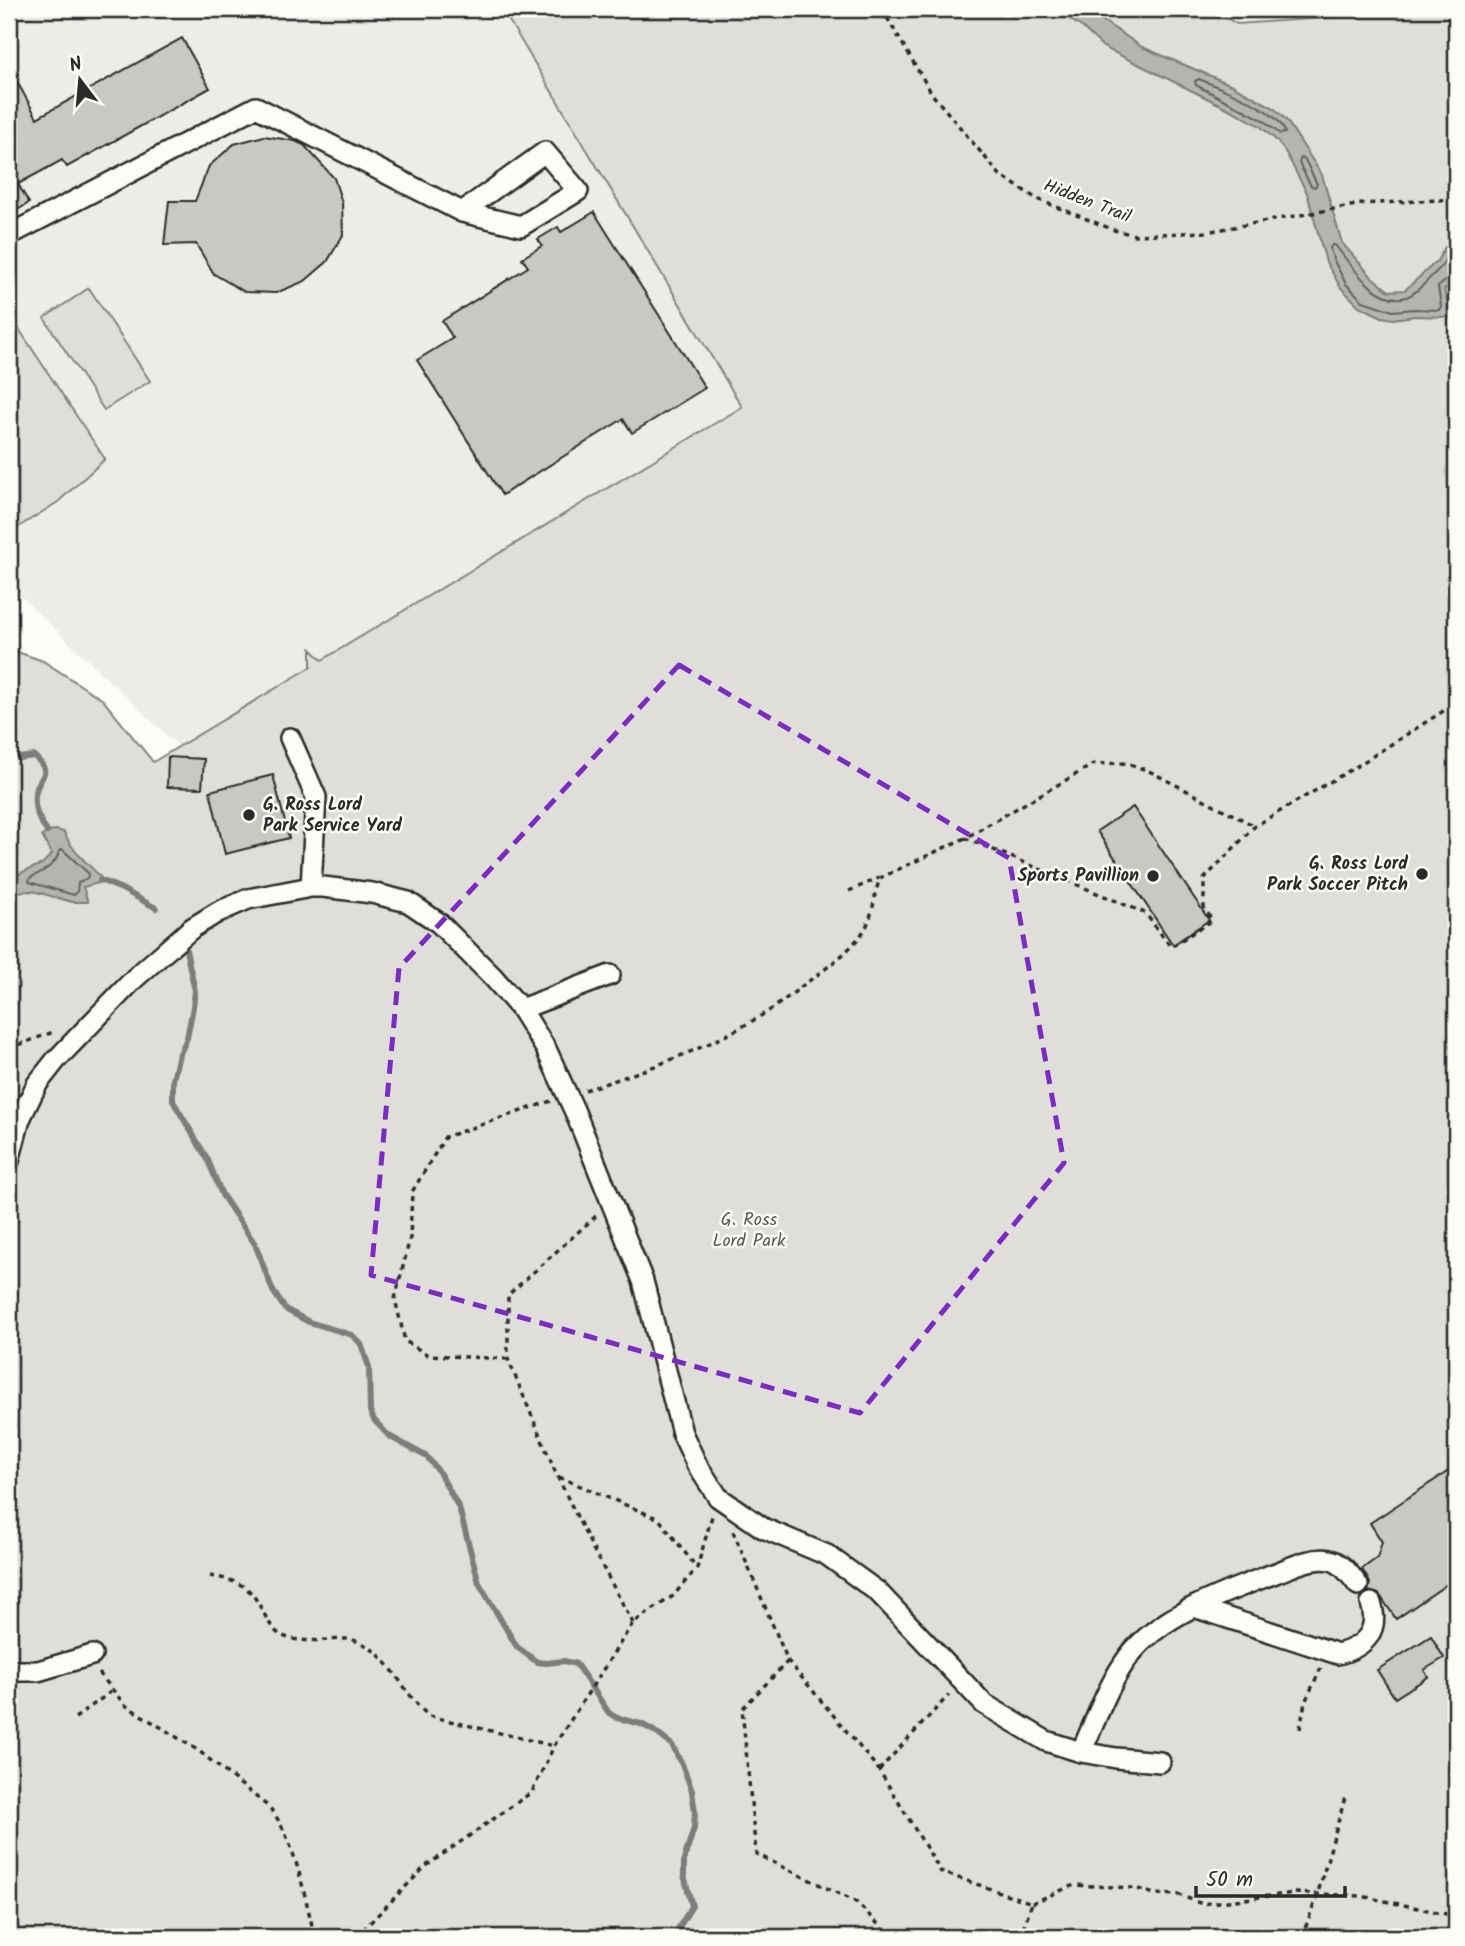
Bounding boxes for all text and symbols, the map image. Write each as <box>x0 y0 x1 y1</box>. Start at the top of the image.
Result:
north arrow <box>46 46 116 116</box>
text: N <box>66 50 86 82</box>
street label: Hidden Trail <box>1039 172 1136 232</box>
place label: G. Ross Lord Park Service Yard <box>263 791 402 841</box>
marker: G. Ross Lord Park Service Yard <box>241 807 257 823</box>
place label: G. Ross Lord Park Soccer Pitch <box>1267 850 1408 900</box>
place label: Sports Pavillion <box>1017 862 1139 891</box>
marker: G. Ross Lord Park Soccer Pitch <box>1414 866 1430 882</box>
marker: Sports Pavillion <box>1145 868 1161 884</box>
park label: G. Ross Lord Park <box>713 1206 786 1256</box>
scale bar <box>1196 1855 1344 1899</box>
text: 50 m <box>1206 1864 1253 1897</box>

